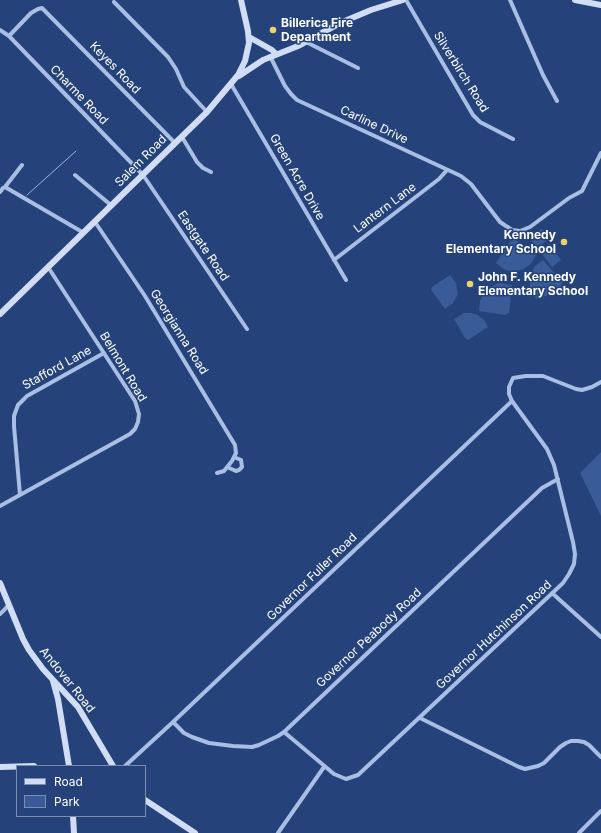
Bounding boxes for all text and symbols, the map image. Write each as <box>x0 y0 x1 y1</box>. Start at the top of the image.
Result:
place label: Billerica Fire Department <box>281 16 353 44</box>
marker: Billerica Fire Department <box>268 25 278 35</box>
street label: Silverbirch Road <box>430 29 492 115</box>
street label: Keyes Road <box>87 39 143 97</box>
street label: Charme Road <box>47 62 111 128</box>
street label: Carline Drive <box>338 103 410 147</box>
street label: Green Acre Drive <box>266 131 328 223</box>
street label: Salem Road <box>112 132 170 190</box>
street label: Lantern Lane <box>351 180 419 236</box>
street label: Eastgate Road <box>174 208 232 284</box>
place label: Kennedy Elementary School <box>446 228 556 256</box>
marker: Kennedy Elementary School <box>559 237 569 247</box>
place label: John F. Kennedy Elementary School <box>478 270 588 298</box>
marker: John F. Kennedy Elementary School <box>465 279 475 289</box>
street label: Georgianna Road <box>147 287 211 377</box>
street label: Belmont Road <box>97 330 149 404</box>
street label: Stafford Lane <box>20 343 94 393</box>
street label: Governor Fuller Road <box>264 530 360 624</box>
street label: Governor Hutchinson Road <box>433 578 555 692</box>
street label: Governor Peabody Road <box>313 585 425 691</box>
street label: Andover Road <box>36 644 98 716</box>
legend <box>16 765 146 817</box>
text: Road <box>54 774 83 789</box>
text: Park <box>54 794 80 809</box>

